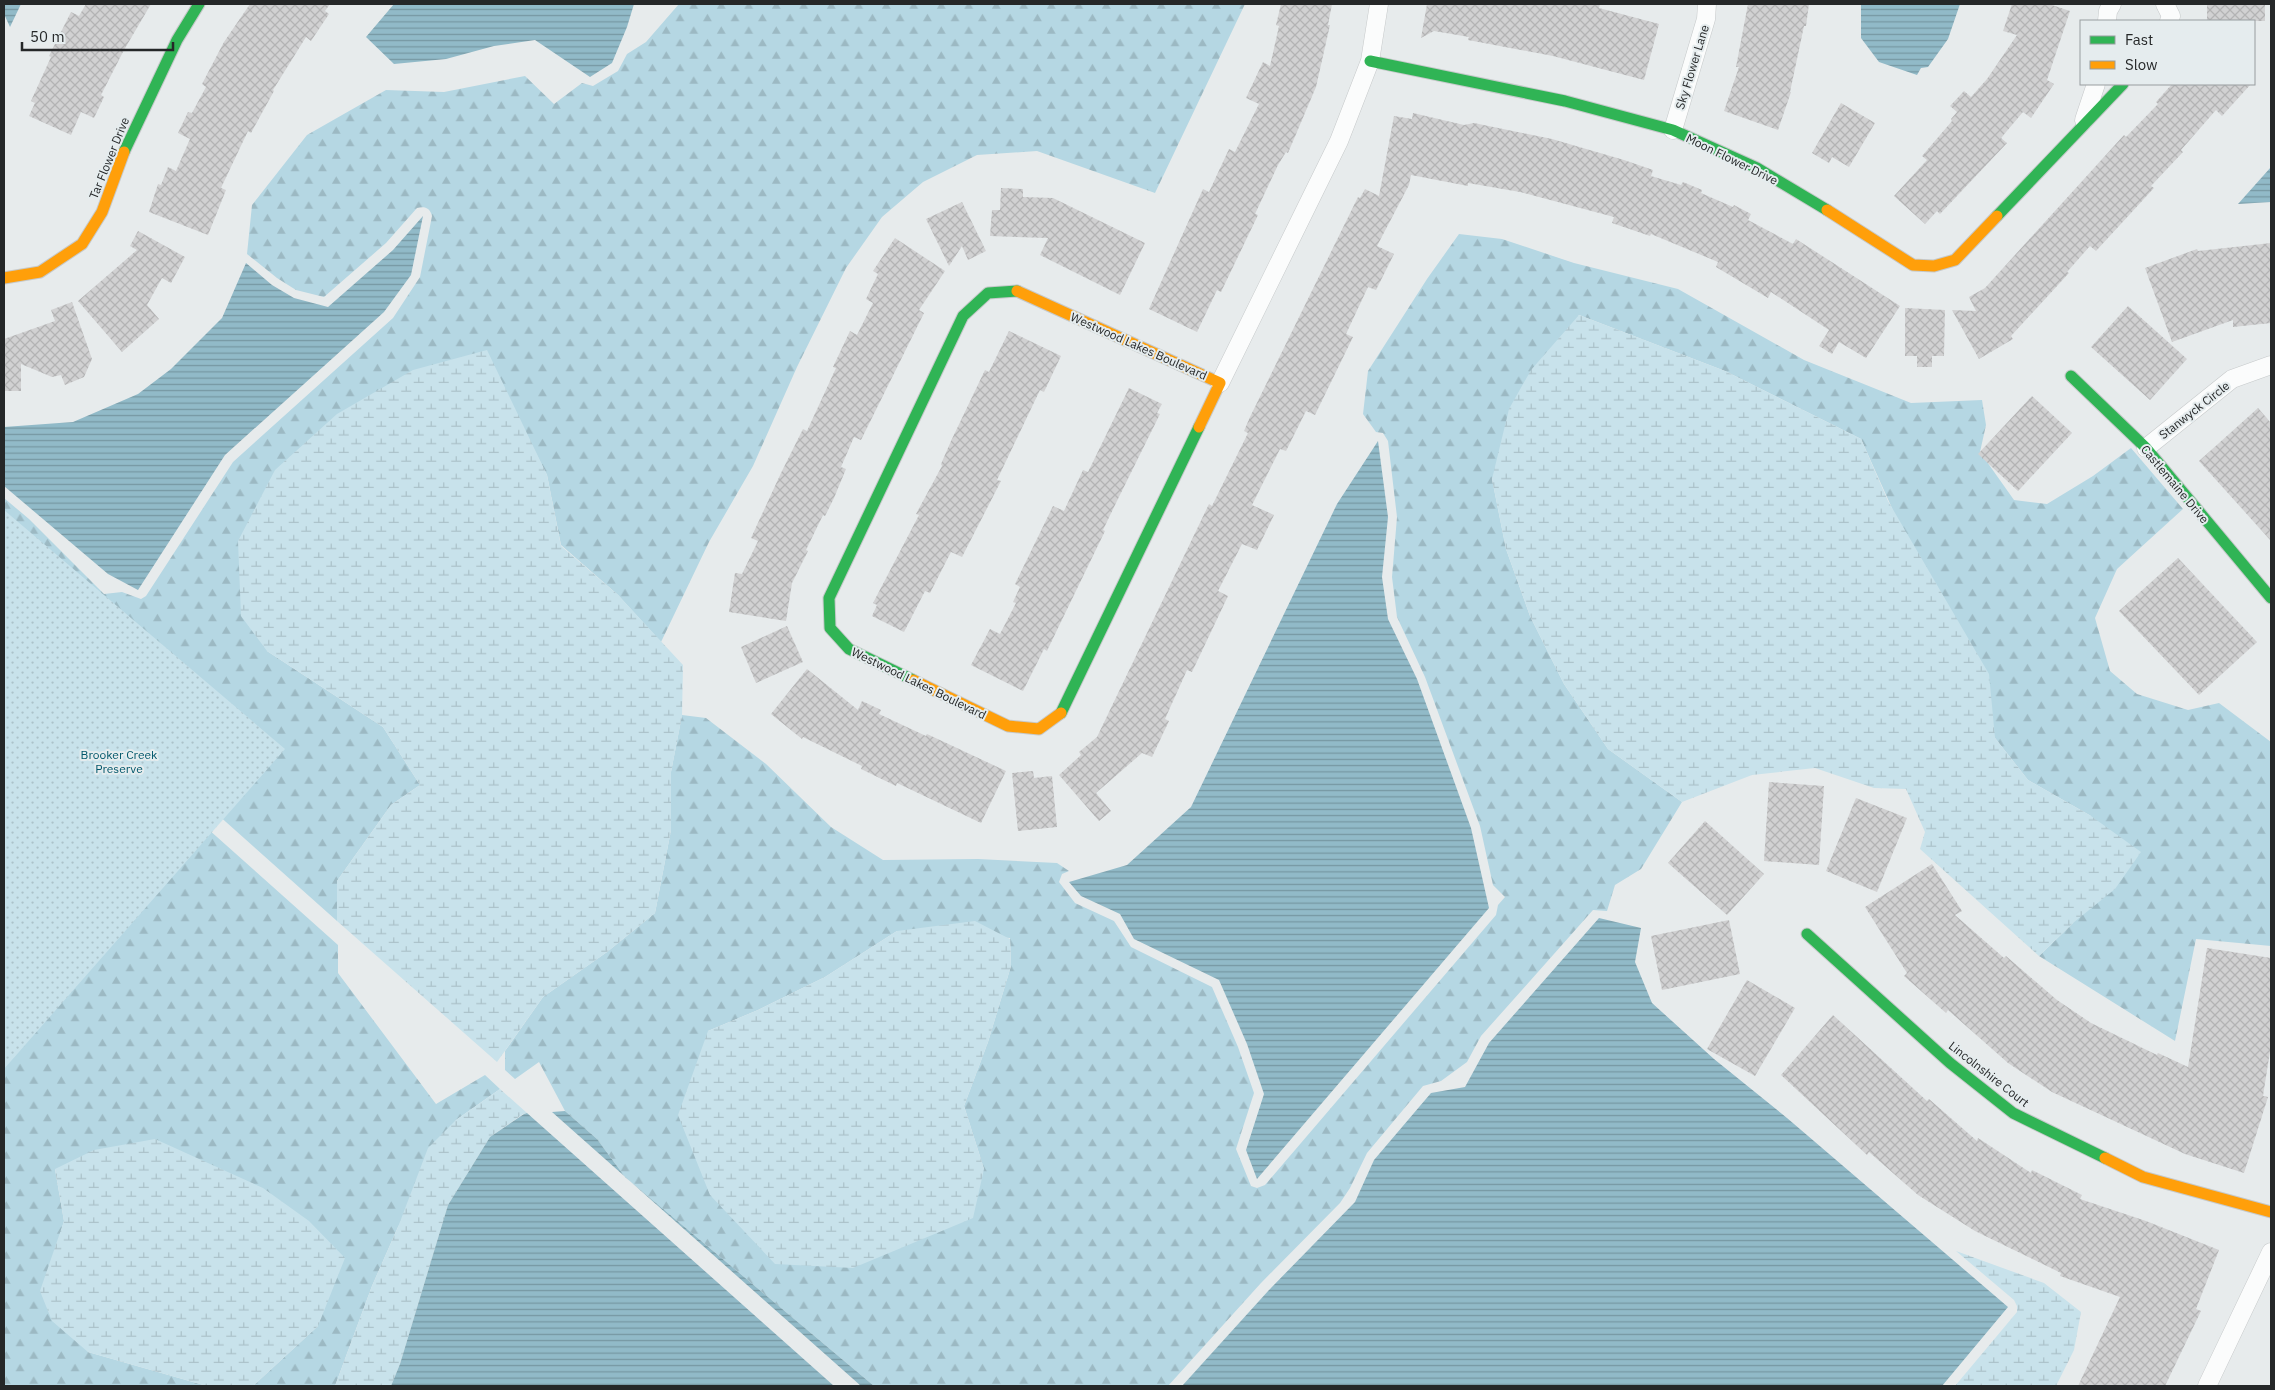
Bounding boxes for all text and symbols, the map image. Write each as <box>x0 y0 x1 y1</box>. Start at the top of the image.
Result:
scale bar <box>22 20 174 52</box>
legend <box>2080 20 2255 85</box>
street label: Sky Flower Lane <box>1672 23 1712 111</box>
text: 50 m <box>30 27 65 46</box>
text: Fast <box>2125 30 2153 49</box>
text: Slow <box>2125 55 2158 74</box>
street label: Tar Flower Drive <box>86 114 132 201</box>
street label: Moon Flower Drive <box>1684 130 1781 188</box>
street label: Westwood Lakes Boulevard <box>1068 309 1210 383</box>
street label: Stanwyck Circle <box>2156 378 2233 442</box>
street label: Castlemaine Drive <box>2138 442 2212 527</box>
street label: Westwood Lakes Boulevard <box>849 644 989 722</box>
park label: Brooker Creek Preserve <box>81 747 158 776</box>
street label: Lincolnshire Court <box>1946 1038 2032 1110</box>

